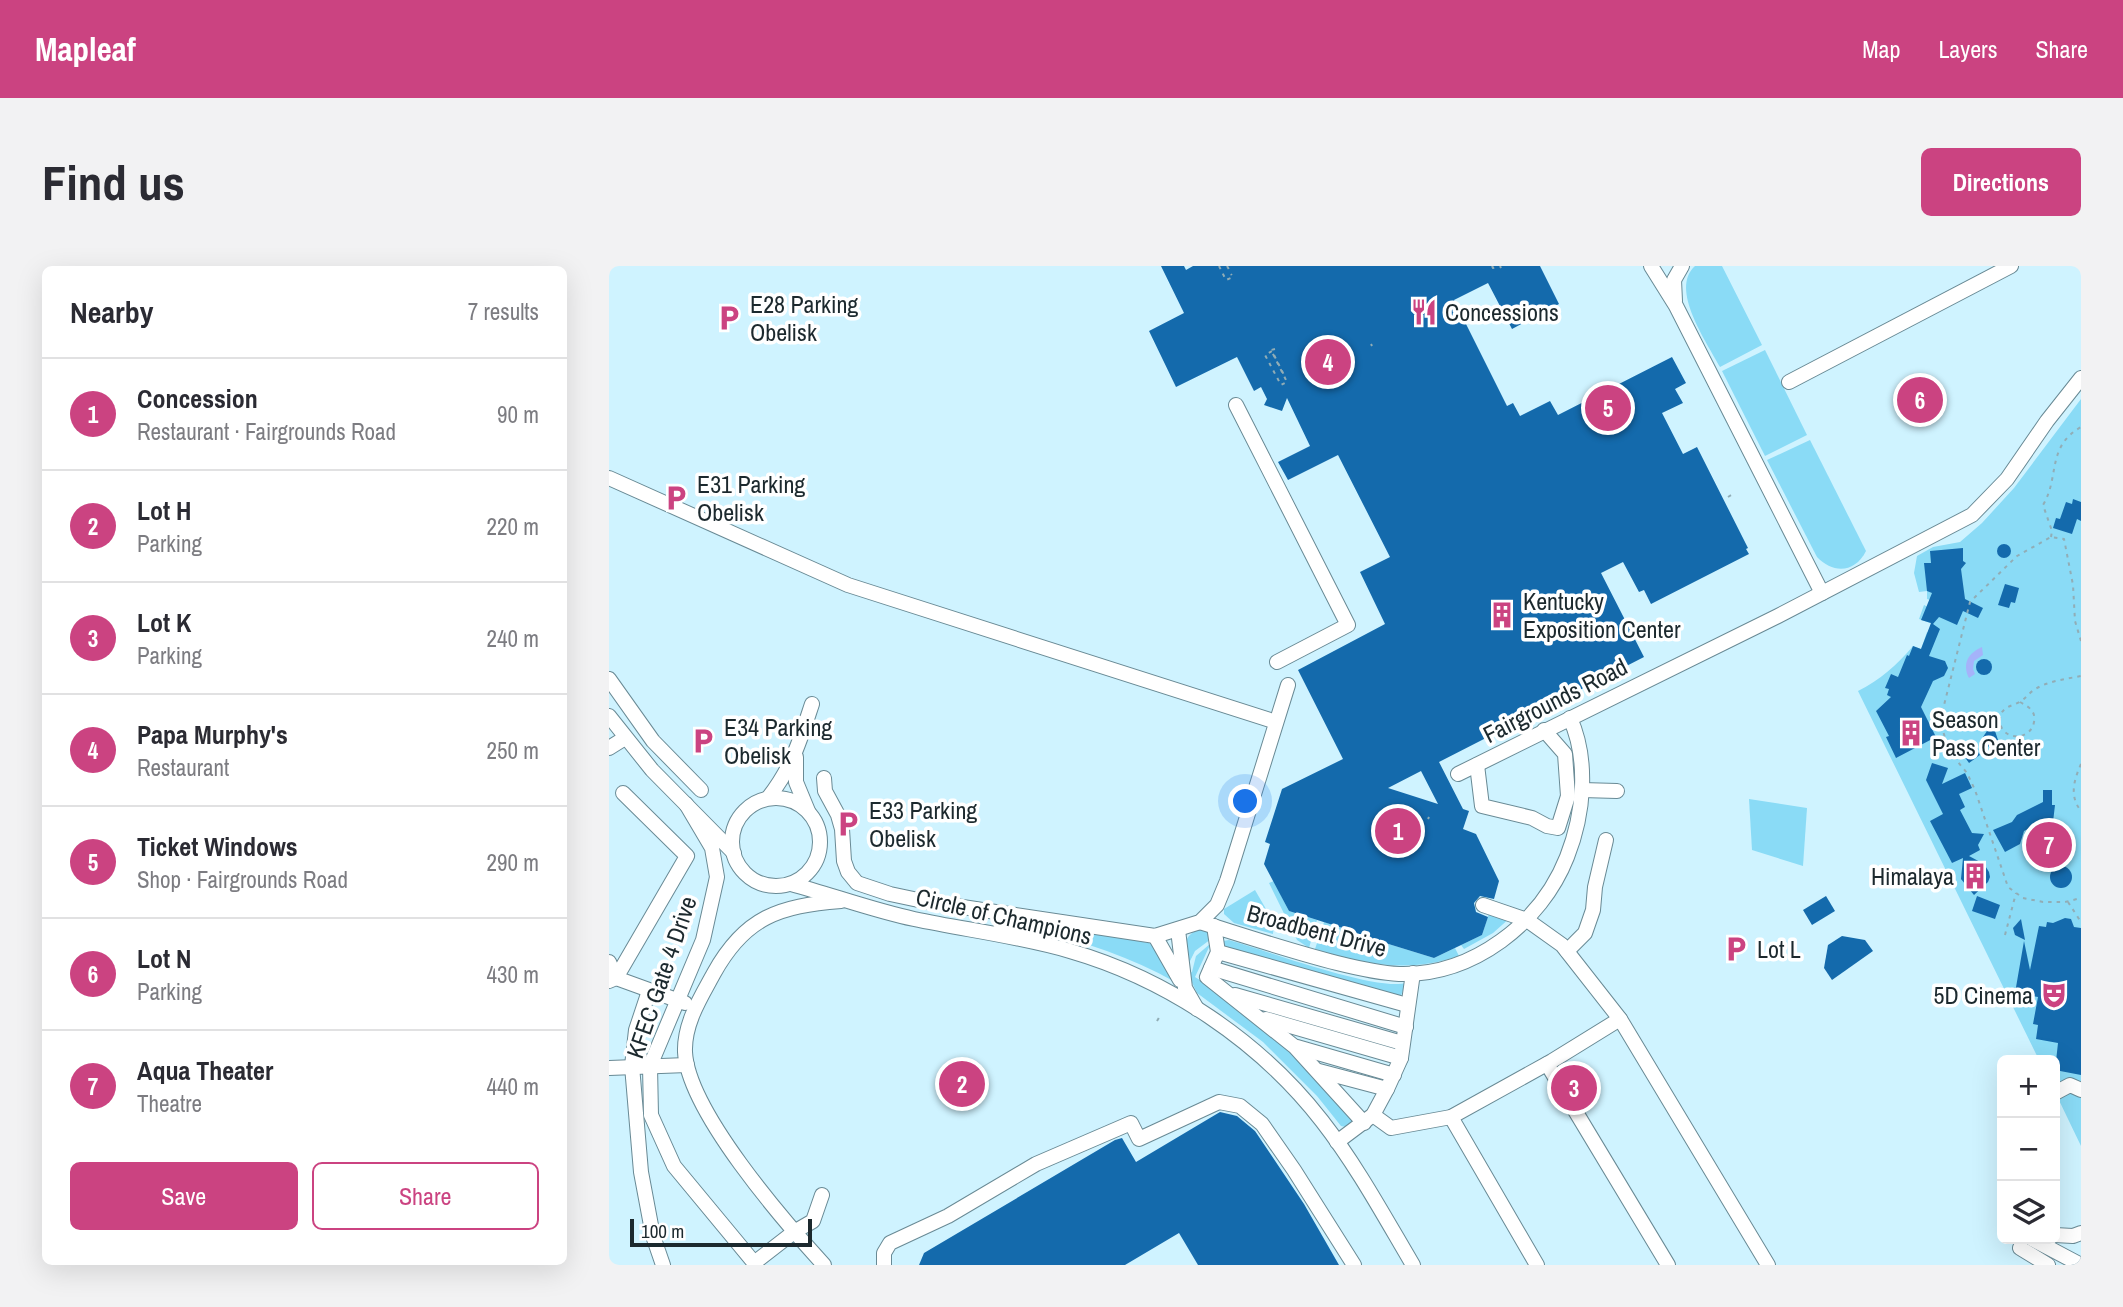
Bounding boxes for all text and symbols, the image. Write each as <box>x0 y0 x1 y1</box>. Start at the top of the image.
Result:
text: Mapleaf <box>35 27 136 71</box>
text: Map <box>1862 33 1900 65</box>
text: Layers <box>1938 33 1997 65</box>
text: Share <box>2035 33 2088 65</box>
button: Directions <box>1921 148 2081 216</box>
text: Find us <box>42 149 185 215</box>
place label: E28 Parking Obelisk <box>750 288 858 348</box>
text: Nearby <box>70 292 153 332</box>
text: 7 results <box>468 296 539 327</box>
place label: Concessions <box>1445 296 1559 328</box>
restaurant icon: Concessions <box>1409 297 1439 327</box>
parking icon: E28 Parking Obelisk <box>714 303 744 333</box>
pin: 4 <box>1305 336 1351 388</box>
pin: 6 <box>1897 374 1943 426</box>
text: Concession <box>137 381 258 416</box>
pin: 5 <box>1585 382 1631 434</box>
text: 1 <box>88 399 98 430</box>
text: 90 m <box>497 399 539 430</box>
text: Restaurant · Fairgrounds Road <box>137 416 396 447</box>
place label: E31 Parking Obelisk <box>697 468 805 528</box>
parking icon: E31 Parking Obelisk <box>661 483 691 513</box>
text: Lot H <box>137 493 191 528</box>
text: 2 <box>88 511 98 542</box>
text: 220 m <box>487 511 539 542</box>
text: Parking <box>137 528 202 559</box>
place label: Kentucky Exposition Center <box>1523 585 1681 645</box>
building icon: Kentucky Exposition Center <box>1487 600 1517 630</box>
text: Lot K <box>137 605 191 640</box>
text: 3 <box>88 623 98 654</box>
text: 240 m <box>487 623 539 654</box>
text: Parking <box>137 640 202 671</box>
street label: Fairgrounds Road <box>1477 650 1633 750</box>
place label: Season Pass Center <box>1932 703 2041 763</box>
place label: E34 Parking Obelisk <box>724 711 832 771</box>
text: Papa Murphy's <box>137 717 288 752</box>
building icon: Season Pass Center <box>1896 718 1926 748</box>
parking icon: E34 Parking Obelisk <box>688 726 718 756</box>
text: 4 <box>88 735 98 766</box>
text: 250 m <box>487 735 539 766</box>
text: Restaurant <box>137 752 229 783</box>
your location <box>1228 784 1262 818</box>
place label: E33 Parking Obelisk <box>869 794 977 854</box>
pin: 1 <box>1375 805 1421 857</box>
parking icon: E33 Parking Obelisk <box>833 809 863 839</box>
pin: 7 <box>2026 819 2072 871</box>
text: Ticket Windows <box>137 829 298 864</box>
text: 5 <box>88 847 98 878</box>
text: 290 m <box>487 847 539 878</box>
place label: Himalaya <box>1871 860 1954 892</box>
building icon: Himalaya <box>1960 861 1990 891</box>
text: Shop · Fairgrounds Road <box>137 864 348 895</box>
street label: Circle of Champions <box>913 880 1095 952</box>
street label: KFEC Gate 4 Drive <box>618 892 704 1062</box>
street label: Broadbent Drive <box>1244 896 1390 964</box>
place label: Lot L <box>1757 933 1801 965</box>
parking icon: Lot L <box>1721 934 1751 964</box>
text: Lot N <box>137 941 191 976</box>
text: 6 <box>88 959 98 990</box>
text: 430 m <box>487 959 539 990</box>
text: Parking <box>137 976 202 1007</box>
place label: 5D Cinema <box>1933 979 2033 1011</box>
theatre icon: 5D Cinema <box>2039 980 2069 1010</box>
text: Aqua Theater <box>137 1053 273 1088</box>
map controls <box>1997 1055 2060 1244</box>
button: + <box>1997 1055 2060 1118</box>
pin: 2 <box>939 1058 985 1110</box>
pin: 3 <box>1551 1062 1597 1114</box>
text: 7 <box>88 1071 98 1102</box>
text: 440 m <box>487 1071 539 1102</box>
text: Theatre <box>137 1088 202 1119</box>
button: − <box>1997 1118 2060 1181</box>
button: Save <box>70 1162 298 1230</box>
button: Share <box>312 1162 539 1230</box>
button: layers <box>1997 1181 2060 1244</box>
scale bar <box>630 1216 812 1248</box>
text: 100 m <box>641 1218 684 1244</box>

